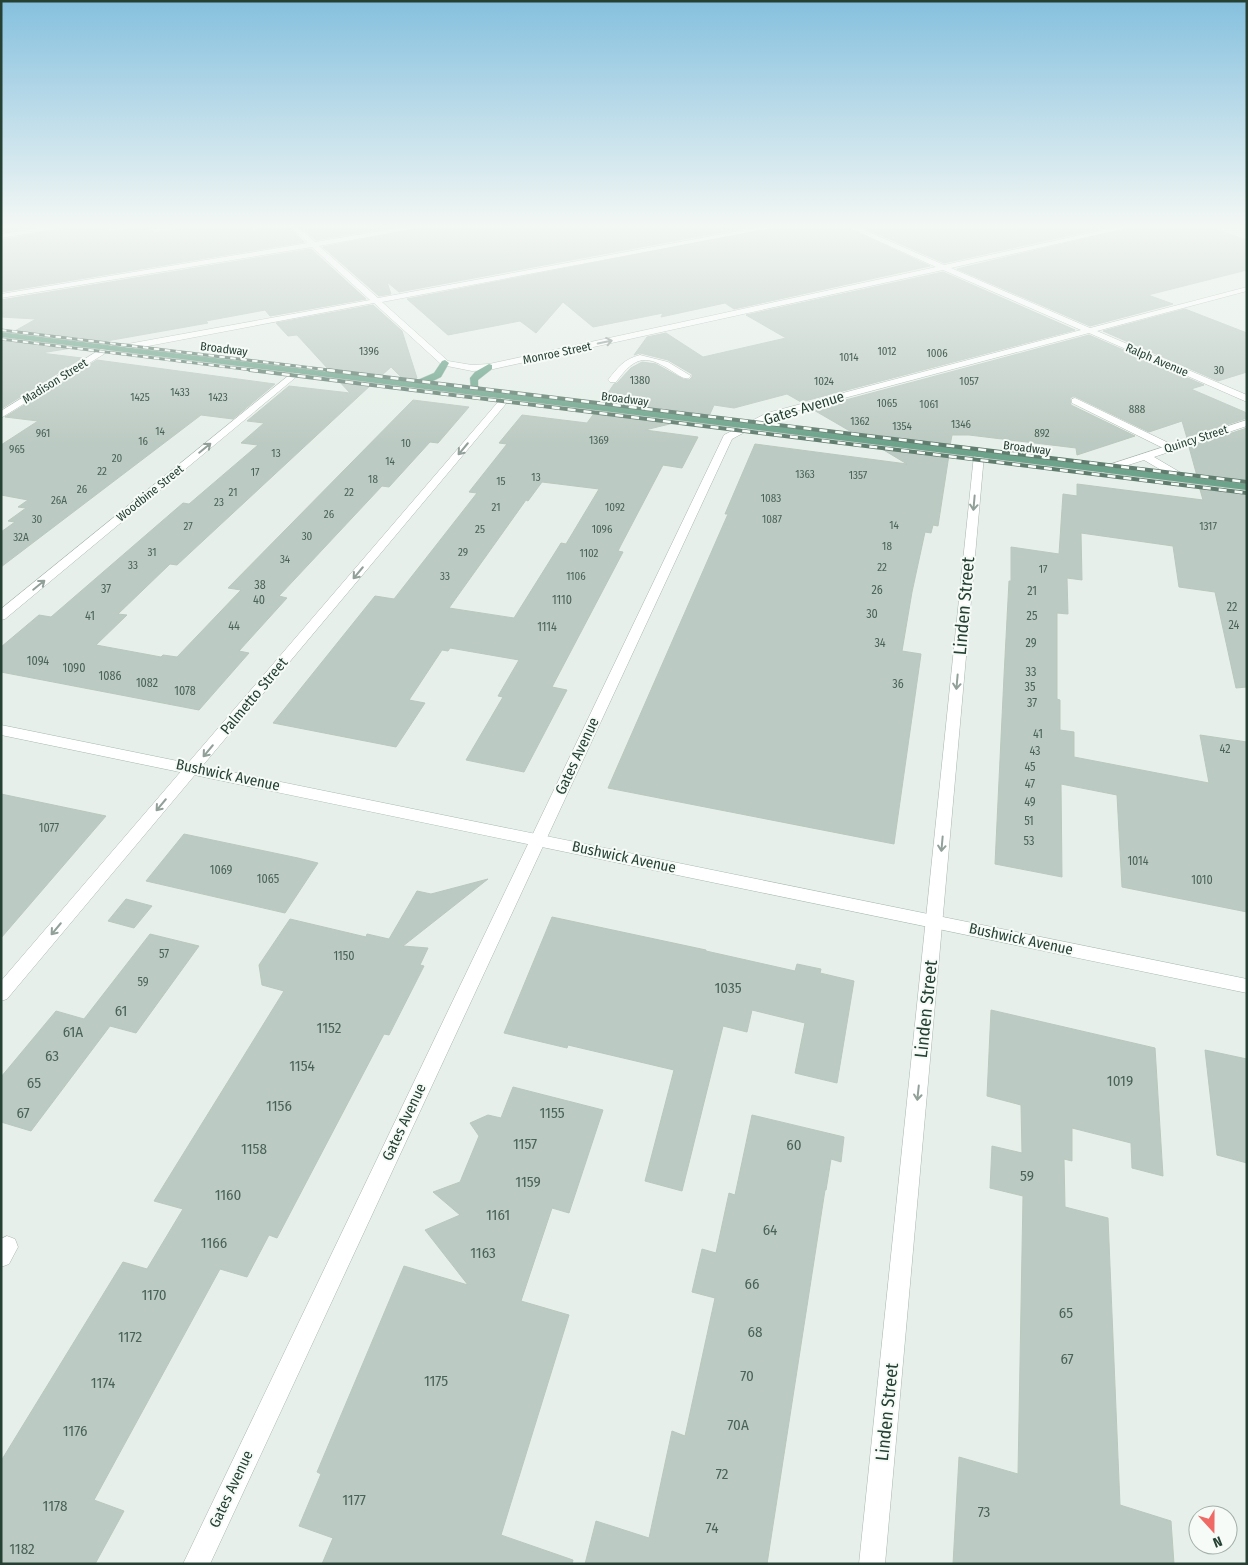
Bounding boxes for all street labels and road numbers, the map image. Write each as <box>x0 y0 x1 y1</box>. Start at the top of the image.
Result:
street label: Broadway <box>199 339 249 359</box>
street label: Monroe Street <box>522 339 593 367</box>
street label: Ralph Avenue <box>1123 340 1191 380</box>
street label: Madison Street <box>20 355 90 407</box>
street label: Gates Avenue <box>762 387 846 429</box>
street label: Broadway <box>600 389 650 409</box>
street label: Quincy Street <box>1162 422 1230 456</box>
street label: Broadway <box>1002 438 1052 458</box>
street label: Woodbine Street <box>114 462 186 524</box>
street label: Linden Street <box>949 556 979 656</box>
street label: Palmetto Street <box>217 654 292 738</box>
street label: Gates Avenue <box>551 715 603 797</box>
street label: Bushwick Avenue <box>174 755 282 795</box>
street label: Bushwick Avenue <box>570 837 678 877</box>
street label: Bushwick Avenue <box>967 919 1075 959</box>
street label: Linden Street <box>910 959 942 1059</box>
street label: Gates Avenue <box>378 1081 430 1163</box>
street label: Linden Street <box>871 1362 903 1462</box>
street label: Gates Avenue <box>205 1448 257 1530</box>

